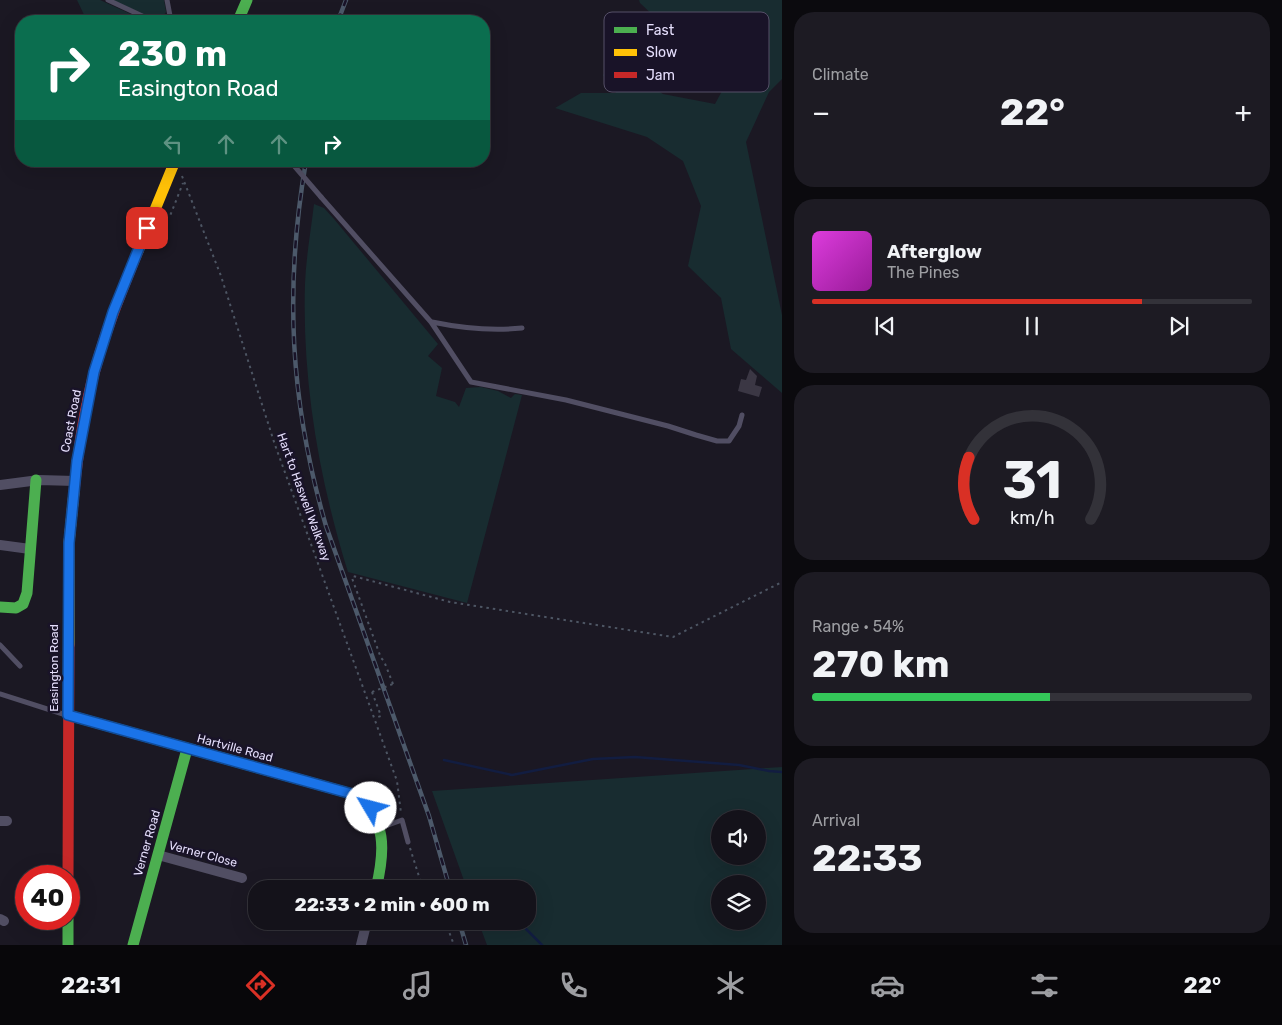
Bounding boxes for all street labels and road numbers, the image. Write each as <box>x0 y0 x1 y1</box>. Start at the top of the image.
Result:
street label: Coast Road <box>58 388 84 454</box>
street label: Hart to Haswell Walkway <box>274 431 334 563</box>
street label: Easington Road <box>47 624 61 712</box>
street label: Hartville Road <box>196 731 274 765</box>
street label: Verner Road <box>131 808 163 878</box>
street label: Verner Close <box>167 838 239 870</box>

